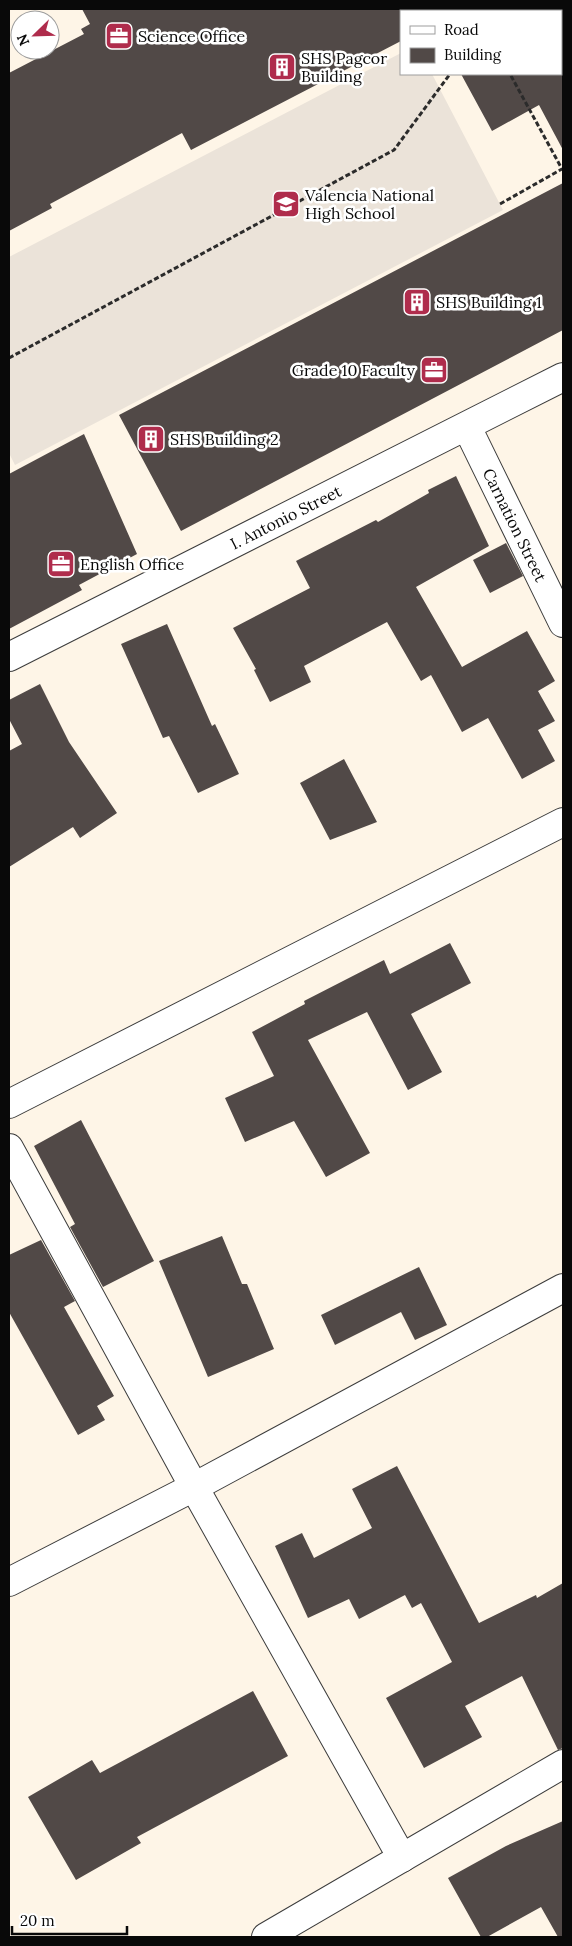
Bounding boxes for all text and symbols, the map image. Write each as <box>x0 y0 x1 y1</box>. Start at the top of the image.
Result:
north arrow <box>10 10 60 60</box>
legend <box>400 10 562 75</box>
text: Road <box>444 20 479 39</box>
office icon: Science Office <box>104 21 134 51</box>
place label: Science Office <box>138 26 245 46</box>
text: N <box>13 31 33 49</box>
text: Building <box>444 45 502 64</box>
place label: SHS Pagcor Building <box>301 48 387 86</box>
building icon: SHS Pagcor Building <box>267 52 297 82</box>
place label: Valencia National High School <box>304 185 434 223</box>
school or university icon: Valencia National High School <box>271 189 301 219</box>
building icon: SHS Building 1 <box>402 287 432 317</box>
place label: SHS Building 1 <box>436 292 542 312</box>
office icon: Grade 10 Faculty <box>419 355 449 385</box>
place label: Grade 10 Faculty <box>292 360 416 380</box>
building icon: SHS Building 2 <box>136 424 166 454</box>
place label: SHS Building 2 <box>170 429 279 449</box>
street label: Carnation Street <box>479 465 551 586</box>
street label: I. Antonio Street <box>227 480 345 554</box>
office icon: English Office <box>46 549 76 579</box>
place label: English Office <box>80 554 185 574</box>
scale bar <box>12 1904 128 1936</box>
text: 20 m <box>20 1911 55 1930</box>

